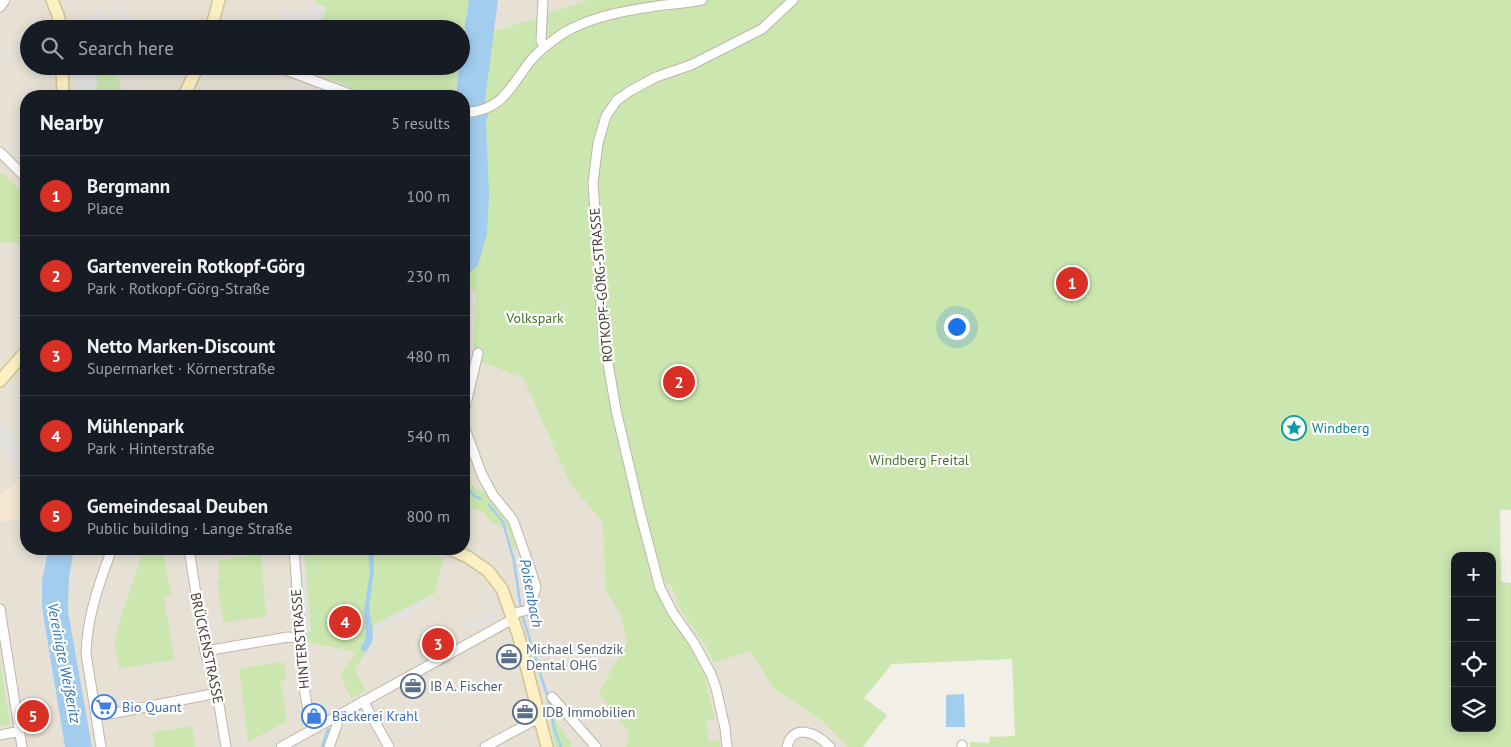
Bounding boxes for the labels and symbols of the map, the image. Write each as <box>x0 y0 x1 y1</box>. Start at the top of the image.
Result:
street label: ROTKOPF-GÖRG-STRASSE <box>585 207 617 363</box>
pin: 1 <box>1056 264 1088 302</box>
park label: Volkspark <box>505 309 564 327</box>
your location <box>944 314 970 340</box>
pin: 2 <box>663 363 695 401</box>
place icon: Windberg <box>1281 415 1307 441</box>
place label: Windberg <box>1312 419 1369 437</box>
park label: Windberg Freital <box>869 451 969 469</box>
water label: Poisenbach <box>516 557 547 629</box>
street label: HINTERSTRASSE <box>287 588 313 690</box>
street label: BRÜCKENSTRASSE <box>186 591 228 705</box>
water label: Vereinigte Weißeritz <box>43 601 86 725</box>
pin: 4 <box>329 603 361 641</box>
pin: 3 <box>422 625 454 663</box>
place label: Michael Sendzik Dental OHG <box>526 640 623 674</box>
office icon: Michael Sendzik Dental OHG <box>496 644 522 670</box>
office icon: IB A. Fischer <box>400 673 426 699</box>
place label: IB A. Fischer <box>430 677 503 695</box>
supermarket icon: Bio Quant <box>91 694 117 720</box>
pin: 5 <box>17 697 49 735</box>
place label: Bio Quant <box>122 698 182 716</box>
office icon: IDB Immobilien <box>512 699 538 725</box>
shop icon: Bäckerei Krahl <box>301 703 327 729</box>
place label: IDB Immobilien <box>542 703 635 721</box>
place label: Bäckerei Krahl <box>332 707 418 725</box>

